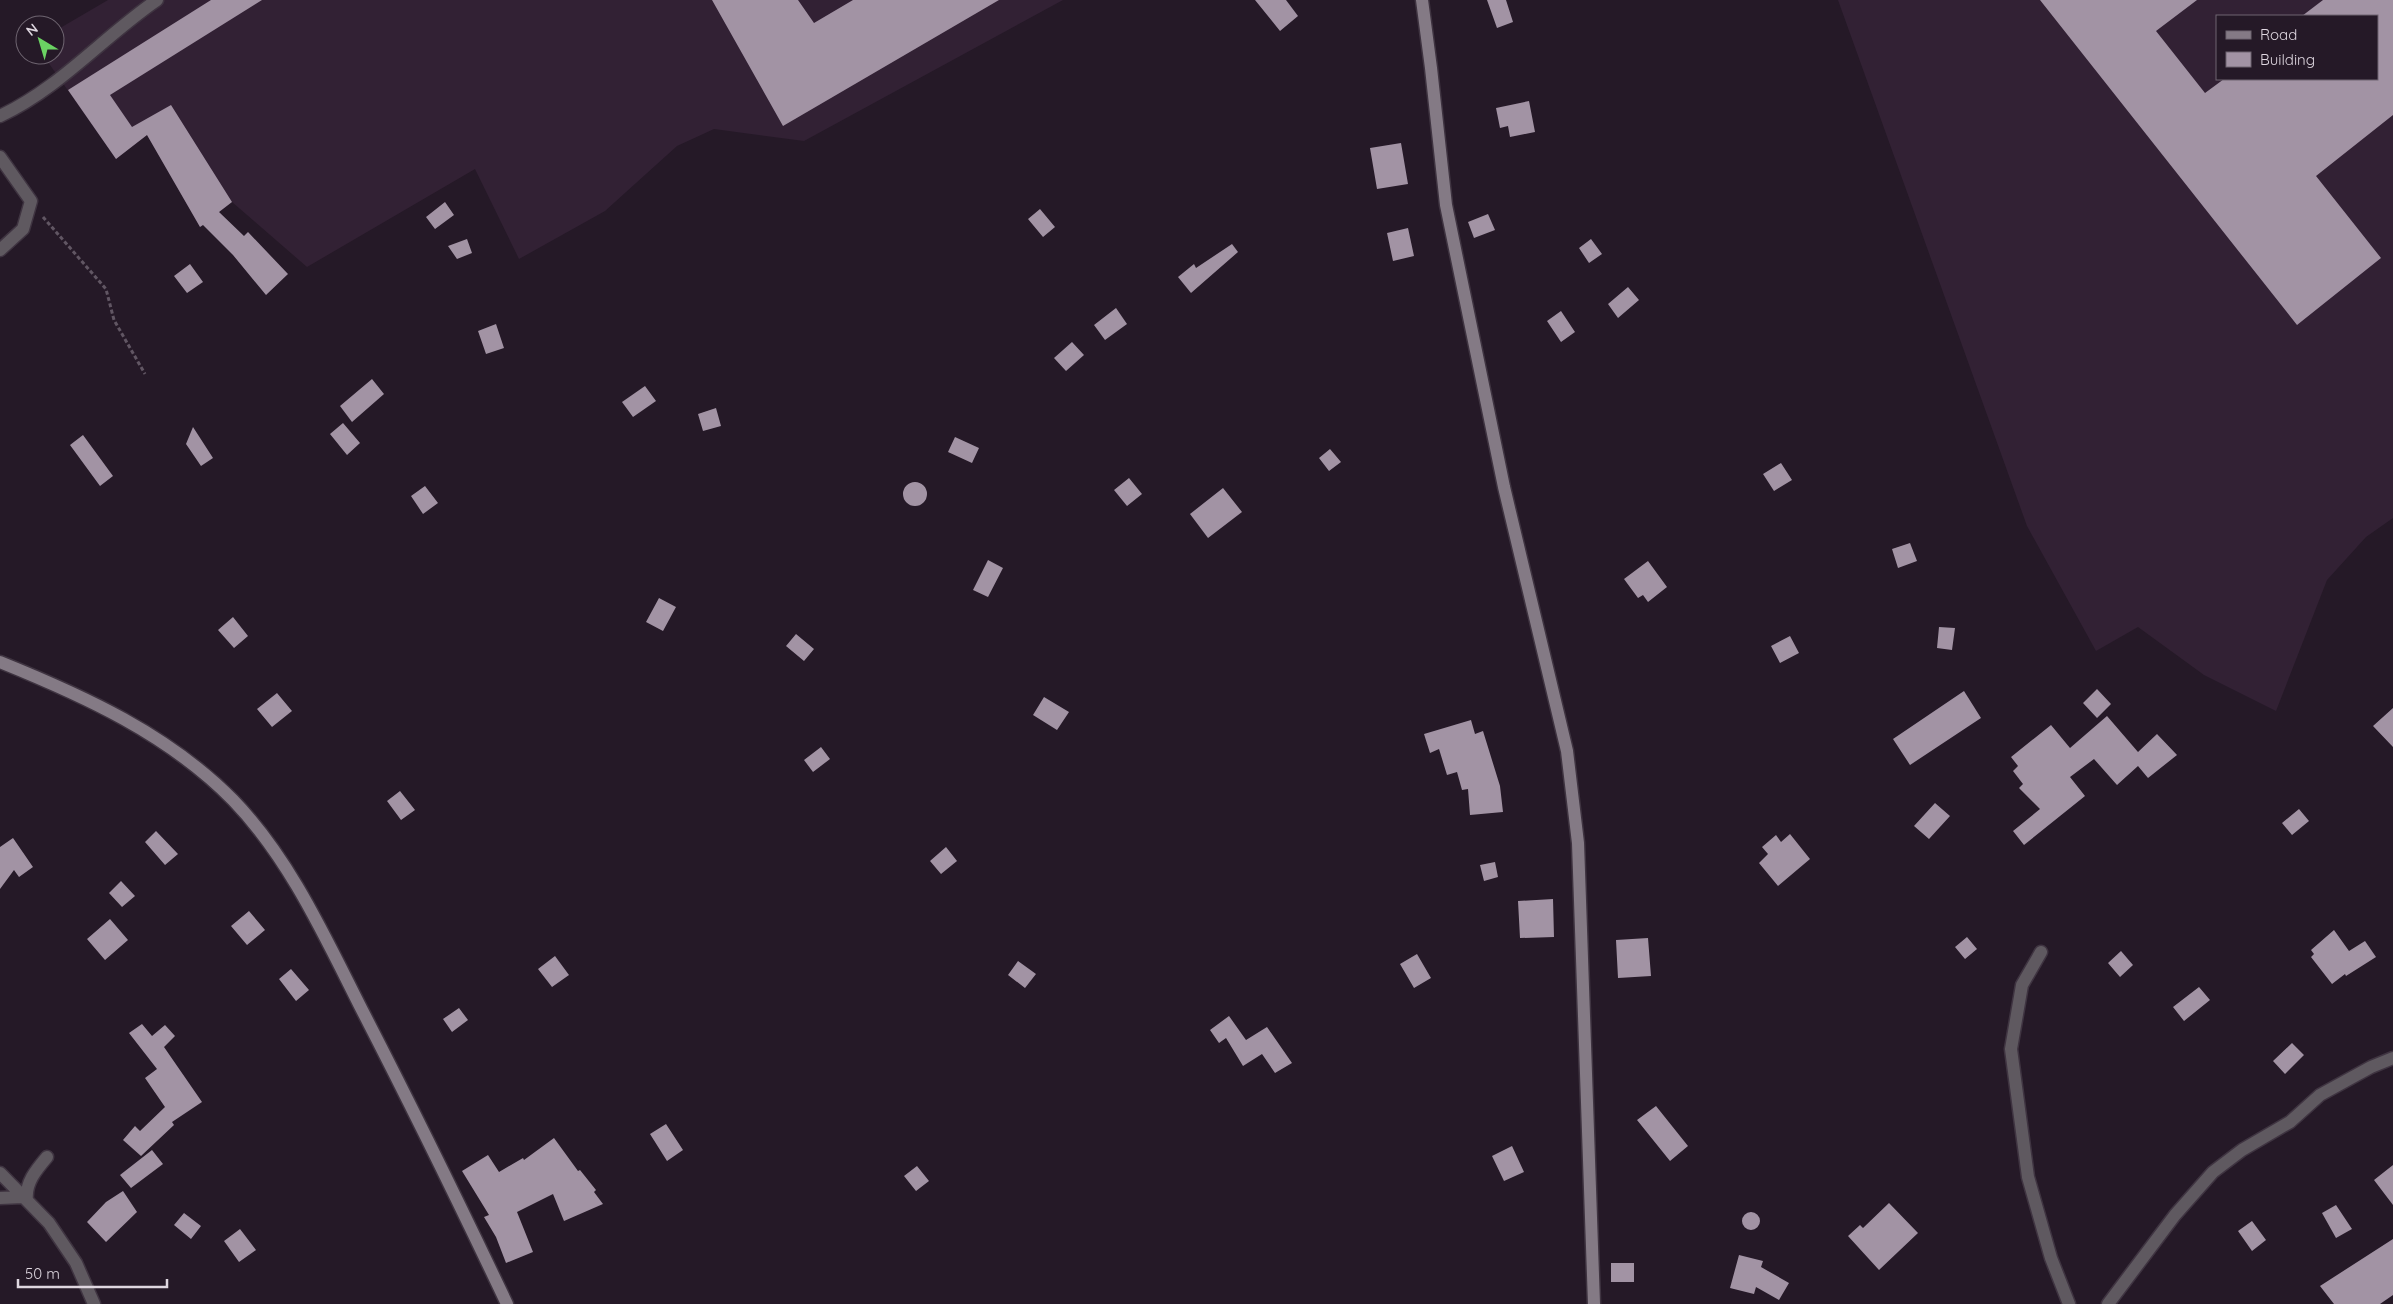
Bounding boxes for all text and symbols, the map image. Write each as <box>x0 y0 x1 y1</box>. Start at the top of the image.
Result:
north arrow <box>15 15 65 65</box>
legend <box>2216 15 2378 80</box>
text: N <box>22 19 42 40</box>
text: Road <box>2260 25 2297 44</box>
text: Building <box>2260 50 2315 69</box>
scale bar <box>18 1256 166 1288</box>
text: 50 m <box>25 1264 60 1283</box>

